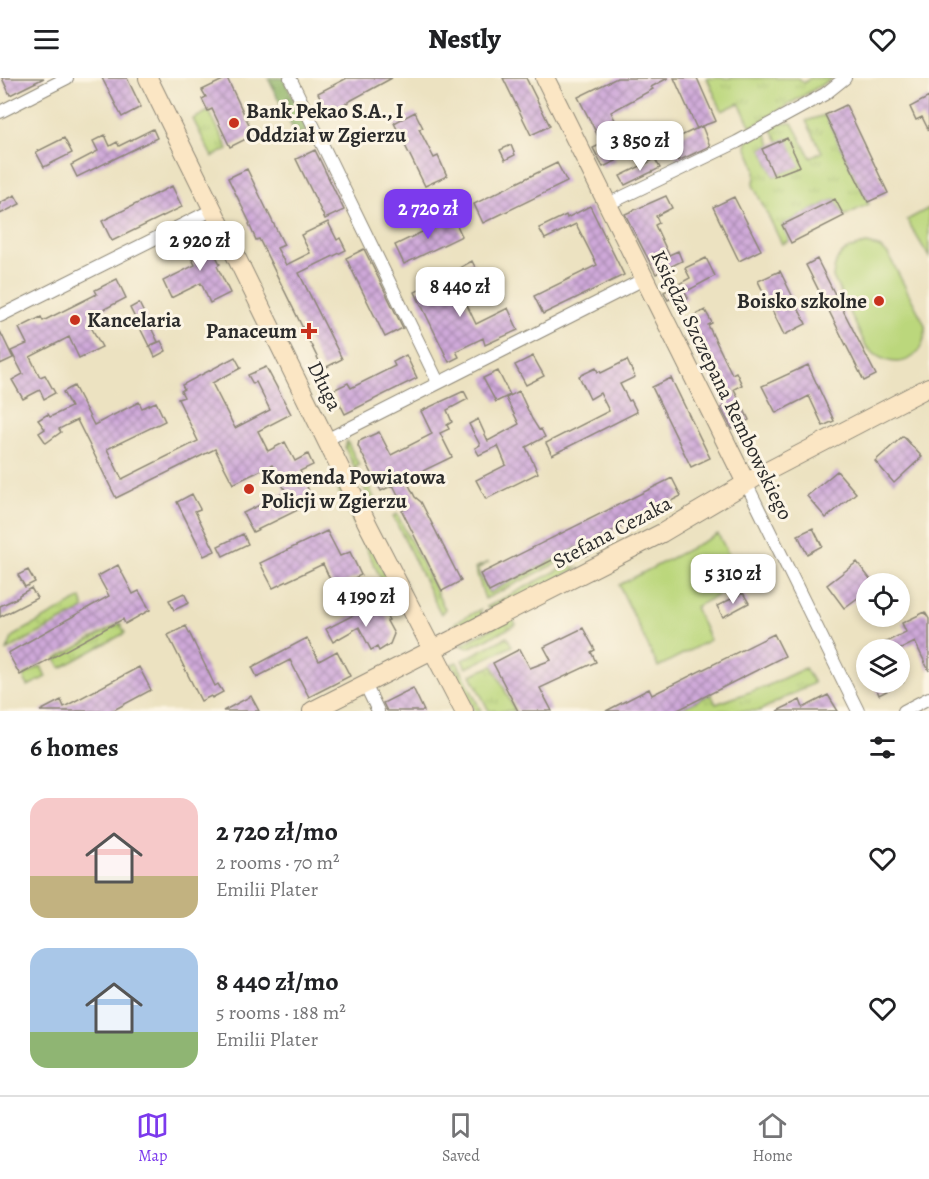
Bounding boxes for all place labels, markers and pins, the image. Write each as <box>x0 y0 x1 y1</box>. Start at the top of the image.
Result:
place label: Bank Pekao S.A., I Oddział w Zgierzu <box>246 97 407 149</box>
marker: Bank Pekao S.A., I Oddział w Zgierzu <box>227 116 241 130</box>
pin: 3 850 zł <box>578 121 702 172</box>
pin: 2 720 zł <box>366 189 490 240</box>
pin: 2 920 zł <box>138 221 262 272</box>
pin: 8 440 zł <box>398 267 522 318</box>
place label: Boisko szkolne <box>737 287 867 315</box>
marker: Boisko szkolne <box>872 294 886 308</box>
place label: Kancelaria <box>87 306 182 334</box>
marker: Kancelaria <box>68 313 82 327</box>
place label: Panaceum <box>206 317 297 345</box>
marker: Panaceum <box>302 324 316 338</box>
place label: Komenda Powiatowa Policji w Zgierzu <box>261 463 447 515</box>
marker: Komenda Powiatowa Policji w Zgierzu <box>242 482 256 496</box>
pin: 5 310 zł <box>671 554 795 605</box>
pin: 4 190 zł <box>304 577 428 628</box>

